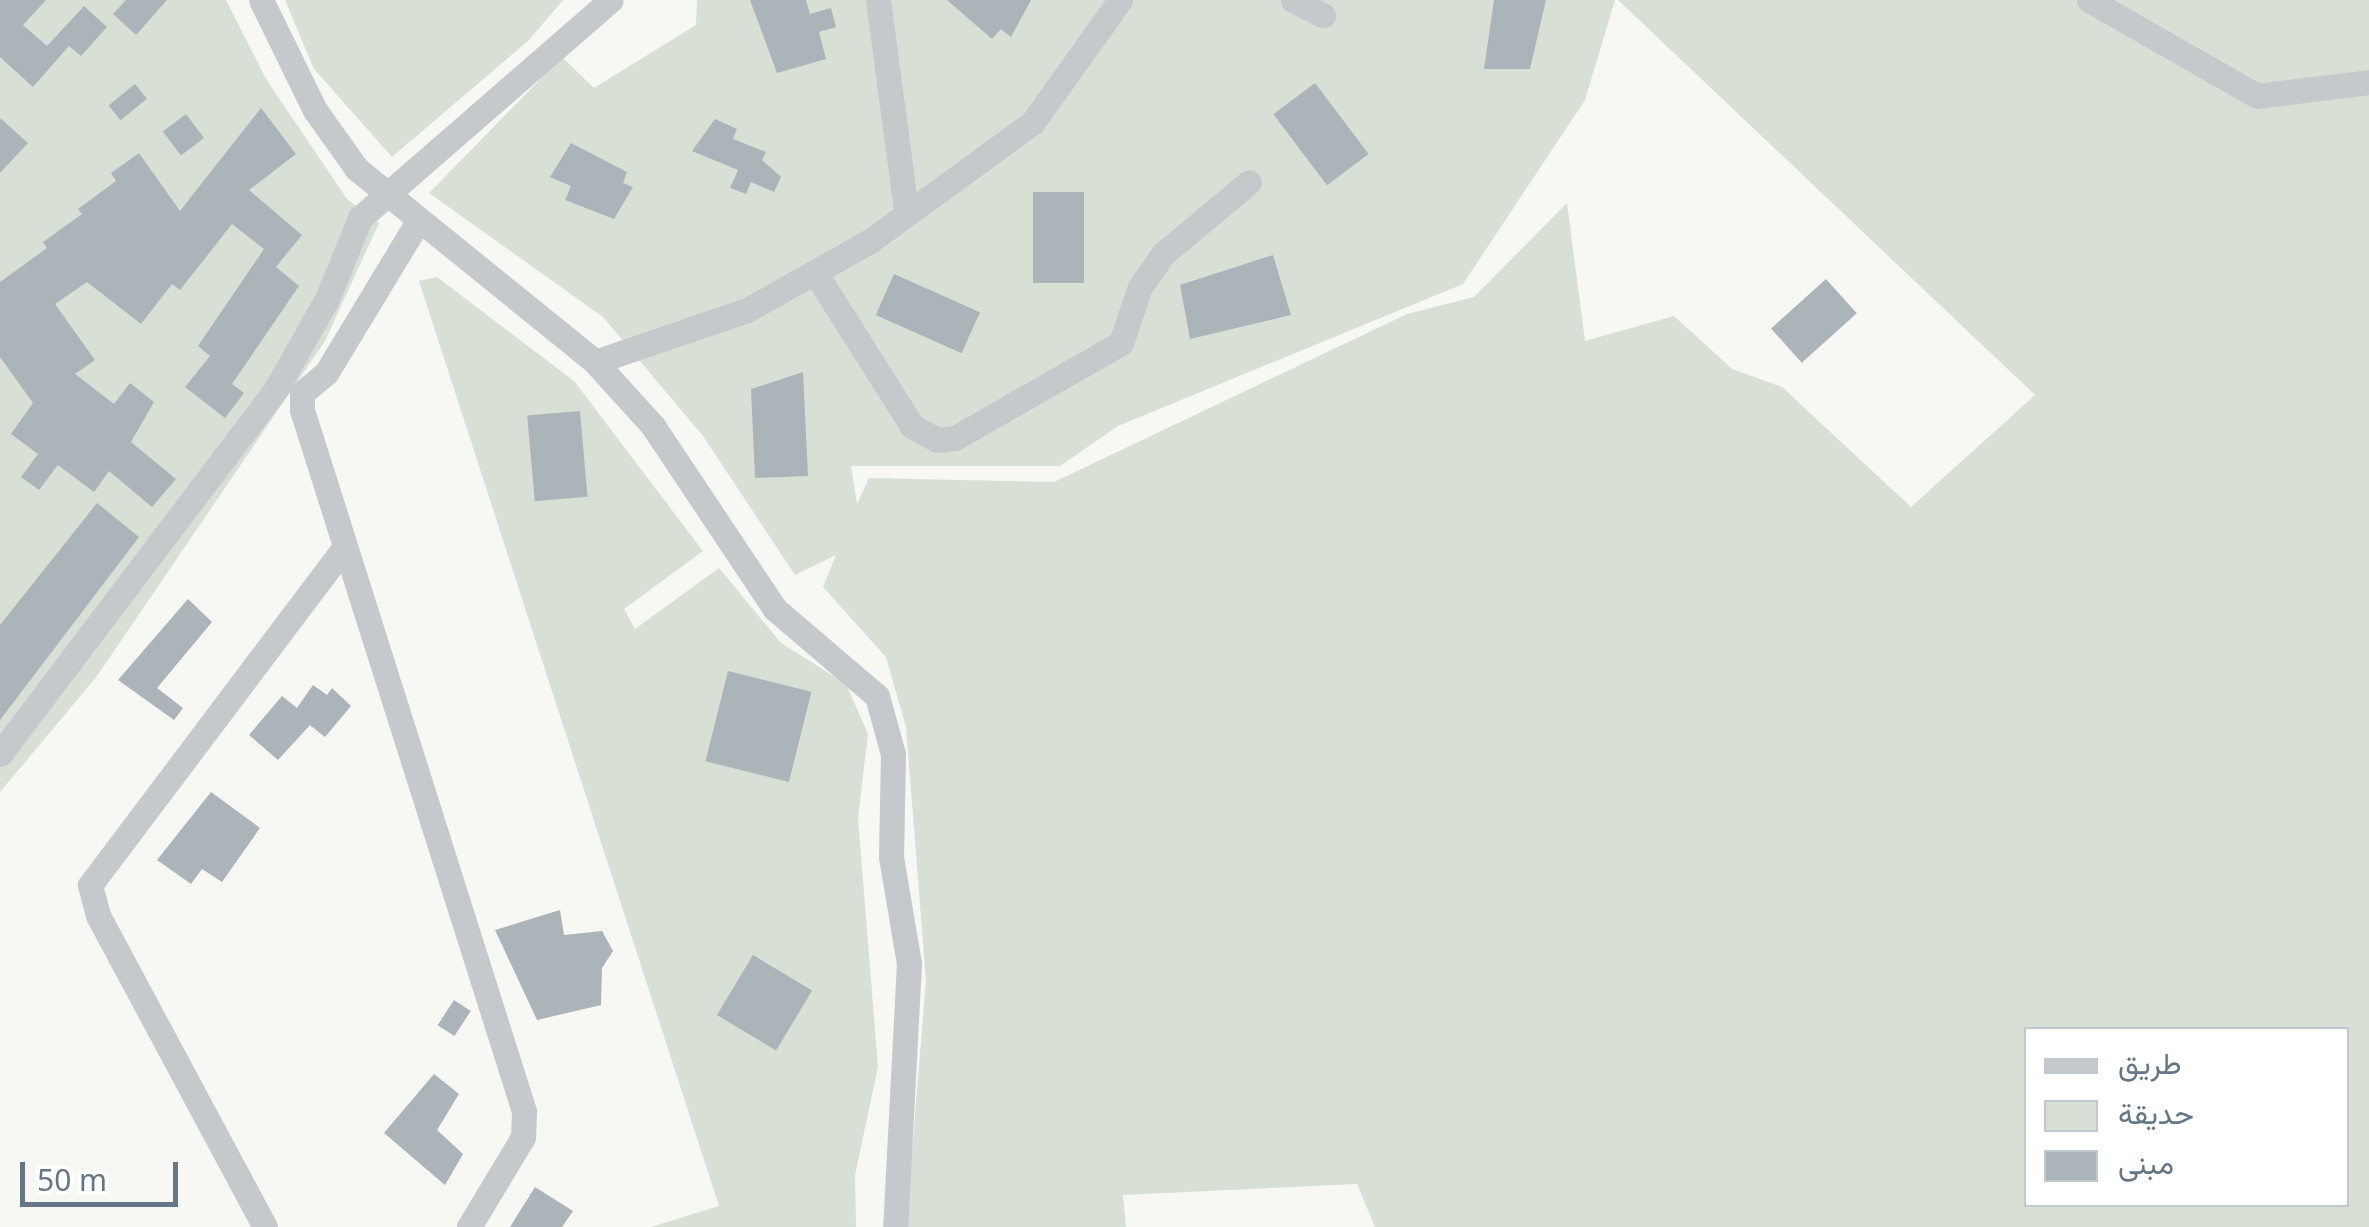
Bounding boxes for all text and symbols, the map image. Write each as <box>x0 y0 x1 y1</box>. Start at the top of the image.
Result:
legend <box>2024 1027 2349 1207</box>
text: طريق <box>2118 1042 2182 1083</box>
text: حديقة <box>2118 1092 2194 1133</box>
scale bar <box>25 1142 182 1204</box>
text: مبنى <box>2118 1142 2174 1183</box>
text: 50 m <box>37 1159 107 1200</box>

